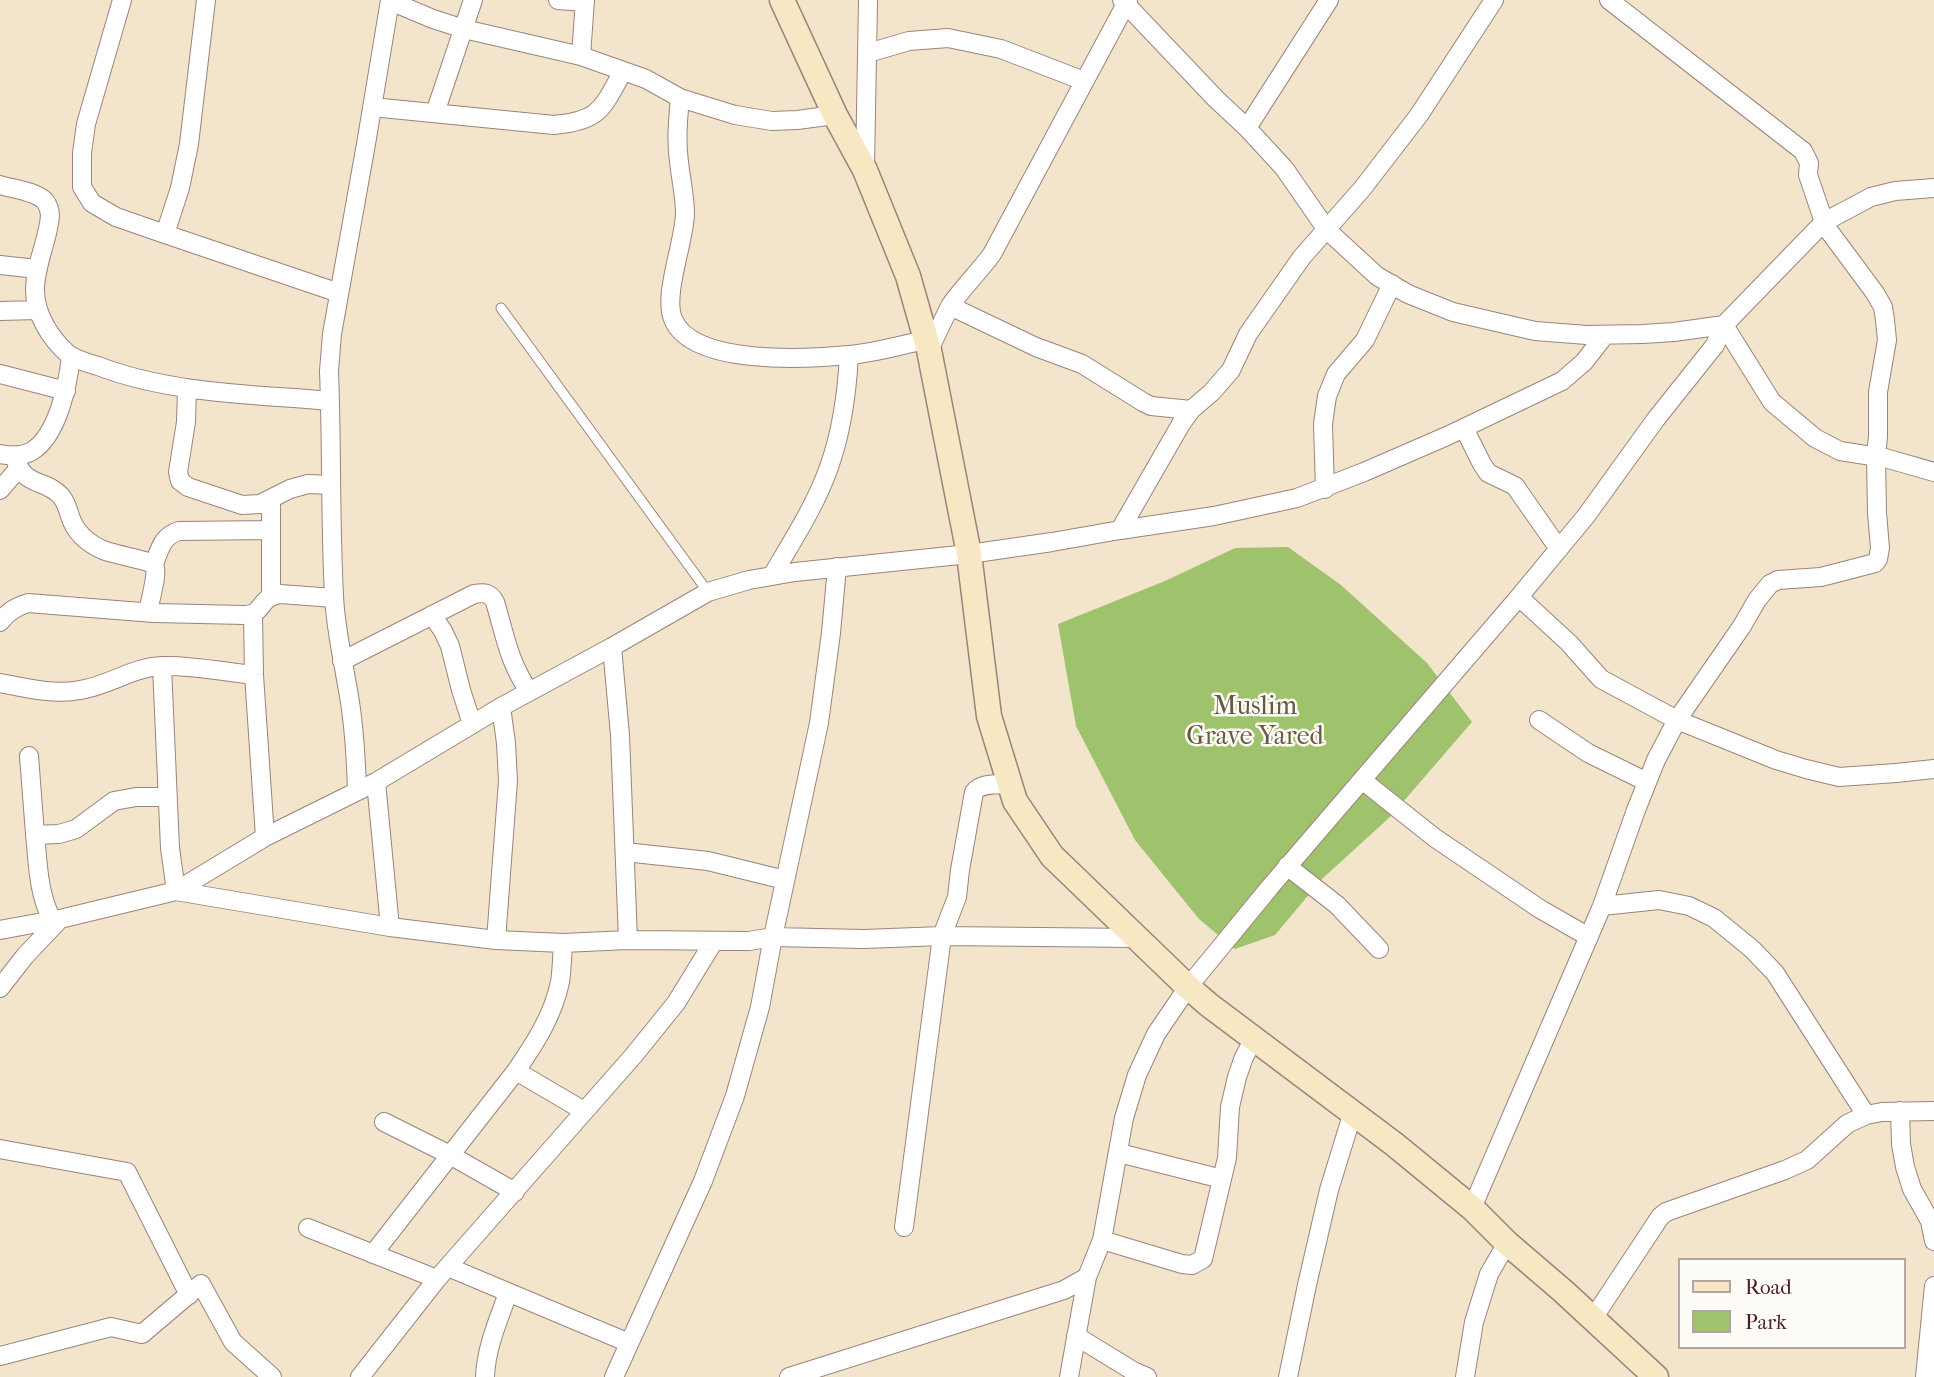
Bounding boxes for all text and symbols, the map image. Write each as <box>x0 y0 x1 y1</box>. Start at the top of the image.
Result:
park label: Muslim Grave Yared <box>1186 692 1324 754</box>
legend <box>1678 1258 1906 1349</box>
text: Road <box>1745 1275 1792 1299</box>
text: Park <box>1745 1310 1787 1334</box>

